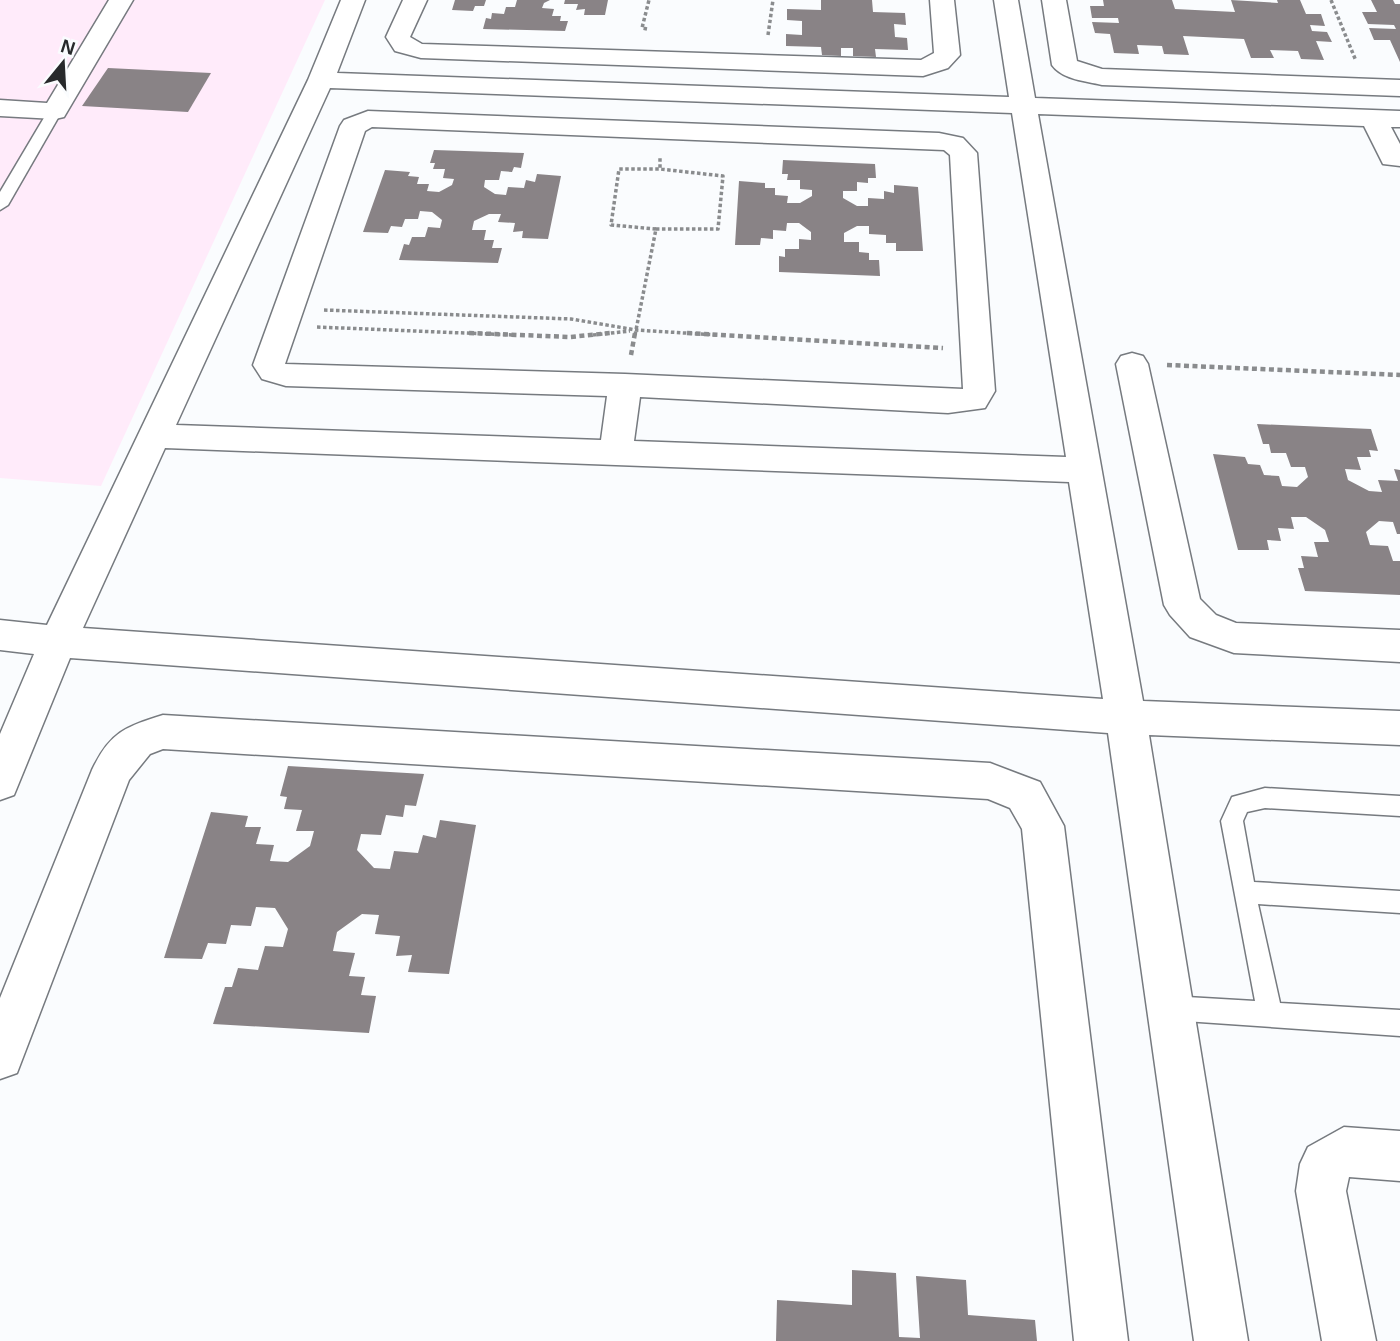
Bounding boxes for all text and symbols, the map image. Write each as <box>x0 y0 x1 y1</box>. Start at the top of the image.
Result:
north arrow <box>28 28 98 98</box>
text: N <box>58 35 78 59</box>

